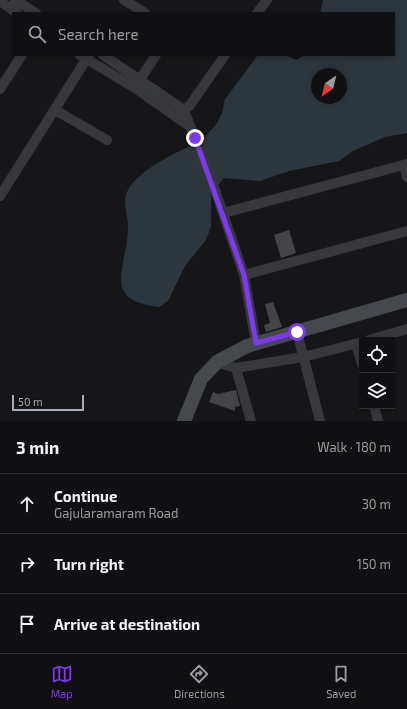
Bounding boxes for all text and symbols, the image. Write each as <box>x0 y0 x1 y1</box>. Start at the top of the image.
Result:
search box <box>12 12 395 56</box>
icon: search <box>26 23 48 45</box>
text: Search here <box>58 25 139 43</box>
north arrow <box>311 68 347 104</box>
route end <box>186 129 204 147</box>
route start <box>288 323 306 341</box>
map controls <box>359 337 395 409</box>
button: locate <box>359 337 395 373</box>
button: layers <box>359 373 395 409</box>
scale bar <box>12 393 84 412</box>
text: 50 m <box>18 395 43 408</box>
text: 3 min <box>16 437 59 457</box>
text: Walk · 180 m <box>317 439 391 455</box>
text: Continue <box>54 487 117 505</box>
icon: ahead <box>16 493 38 515</box>
text: 30 m <box>362 496 391 512</box>
text: Gajularamaram Road <box>54 505 178 521</box>
icon: right <box>16 553 38 575</box>
text: Turn right <box>54 555 124 573</box>
text: 150 m <box>357 556 391 572</box>
icon: arrive <box>16 613 38 635</box>
text: Arrive at destination <box>54 615 200 633</box>
tab: Map <box>51 663 73 700</box>
tab: Directions <box>174 663 225 700</box>
tab: Saved <box>326 663 356 700</box>

